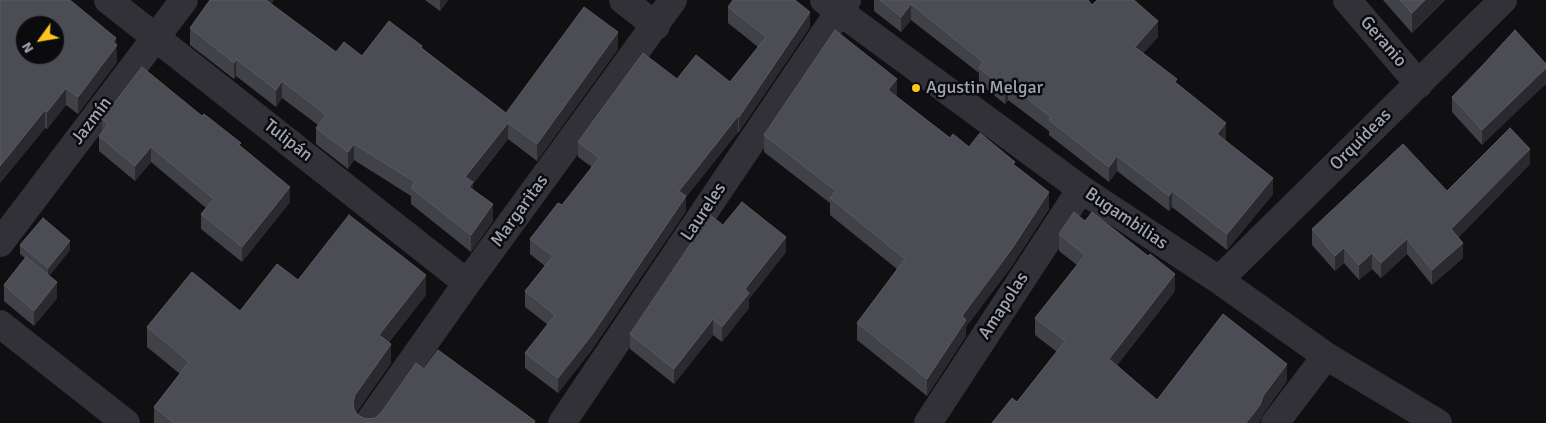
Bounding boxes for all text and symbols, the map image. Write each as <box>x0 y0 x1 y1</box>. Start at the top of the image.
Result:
street label: Geranio <box>1355 12 1411 72</box>
north arrow <box>15 15 65 65</box>
text: N <box>18 39 37 56</box>
place label: Agustin Melgar <box>926 77 1043 99</box>
marker: Agustin Melgar <box>910 82 922 94</box>
street label: Jazmín <box>67 93 117 149</box>
street label: Orquídeas <box>1326 105 1396 175</box>
street label: Tulipán <box>259 115 317 167</box>
street label: Margaritas <box>487 171 553 251</box>
street label: Laureles <box>677 179 731 245</box>
street label: Bugambilias <box>1081 183 1171 255</box>
street label: Amapolas <box>974 268 1034 344</box>

